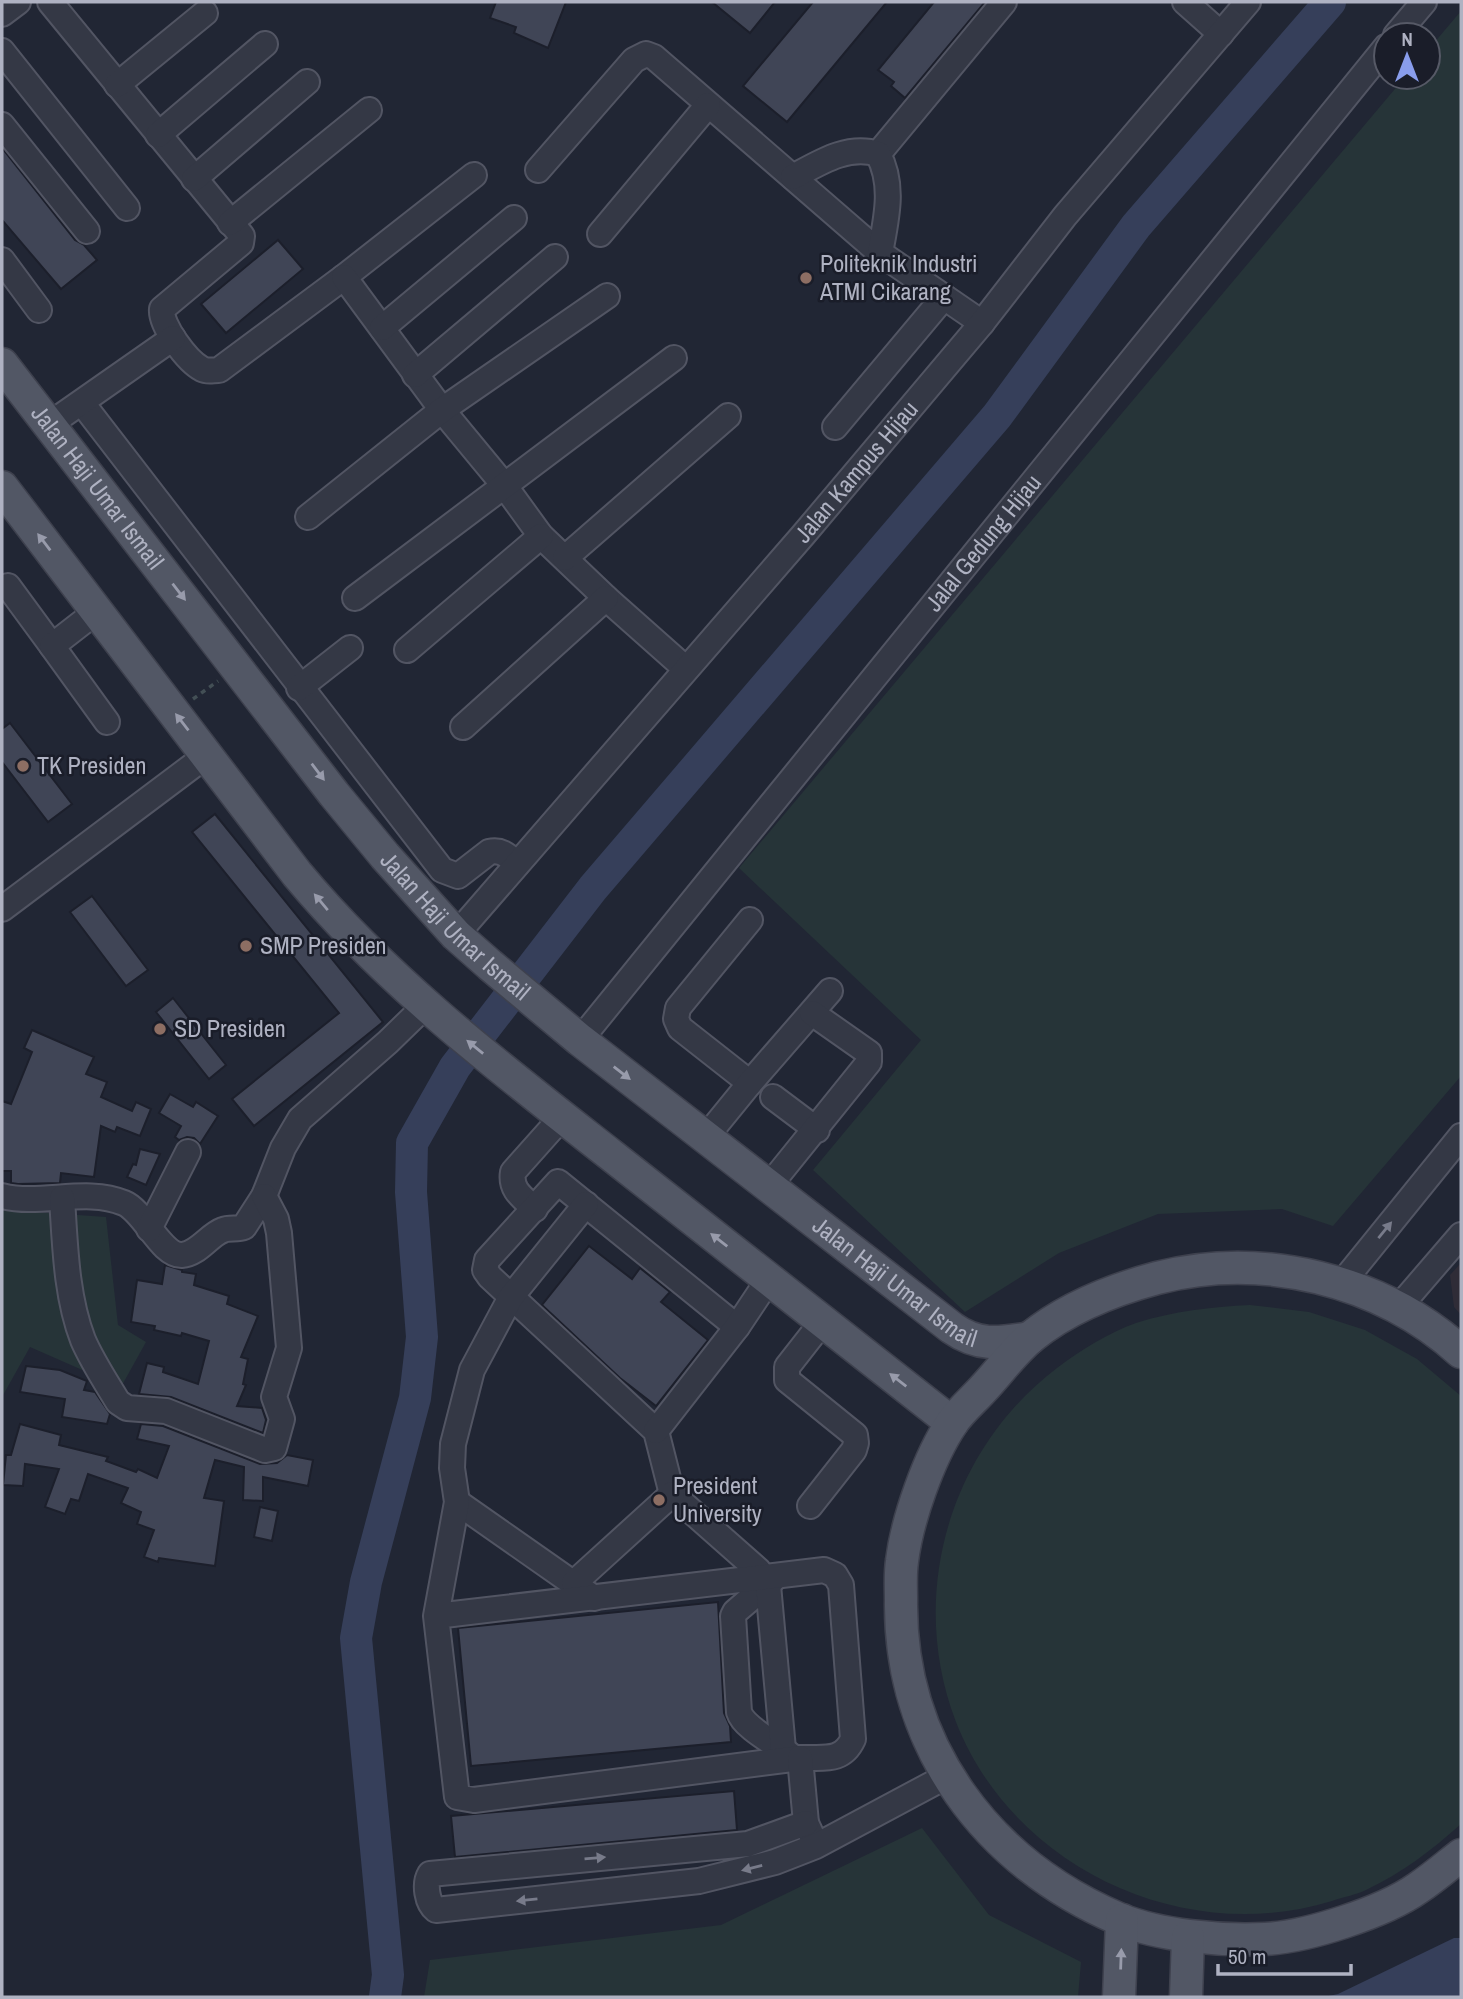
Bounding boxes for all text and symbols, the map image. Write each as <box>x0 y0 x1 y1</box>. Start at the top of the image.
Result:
north arrow <box>1372 21 1442 91</box>
text: N <box>1401 26 1413 52</box>
place label: Politeknik Industri ATMI Cikarang <box>819 247 978 307</box>
marker: Politeknik Industri ATMI Cikarang <box>798 270 814 286</box>
street label: Jalan Kampus Hijau <box>787 394 925 549</box>
street label: Jalan Haji Umar Ismail <box>25 398 172 576</box>
street label: Jalal Gedung Hijau <box>917 467 1048 618</box>
one-way arrow <box>36 533 51 551</box>
one-way arrow <box>172 582 187 600</box>
one-way arrow <box>174 714 189 732</box>
place label: TK Presiden <box>37 749 146 781</box>
marker: TK Presiden <box>15 758 31 774</box>
one-way arrow <box>310 763 324 781</box>
street label: Jalan Haji Umar Ismail <box>374 845 537 1007</box>
one-way arrow <box>314 894 329 911</box>
place label: SMP Presiden <box>260 929 387 961</box>
marker: SMP Presiden <box>238 938 254 954</box>
place label: SD Presiden <box>174 1012 286 1044</box>
marker: SD Presiden <box>152 1021 168 1037</box>
one-way arrow <box>466 1040 483 1055</box>
one-way arrow <box>613 1065 631 1080</box>
street label: Jalan Haji Umar Ismail <box>807 1209 981 1354</box>
one-way arrow <box>1377 1222 1392 1239</box>
one-way arrow <box>711 1233 729 1248</box>
one-way arrow <box>890 1373 908 1388</box>
place label: President University <box>673 1469 762 1529</box>
marker: President University <box>651 1492 667 1508</box>
one-way arrow <box>585 1853 607 1864</box>
one-way arrow <box>741 1863 763 1874</box>
one-way arrow <box>516 1895 538 1906</box>
scale bar <box>1218 1932 1351 1976</box>
text: 50 m <box>1228 1942 1266 1971</box>
one-way arrow <box>1115 1947 1126 1969</box>

